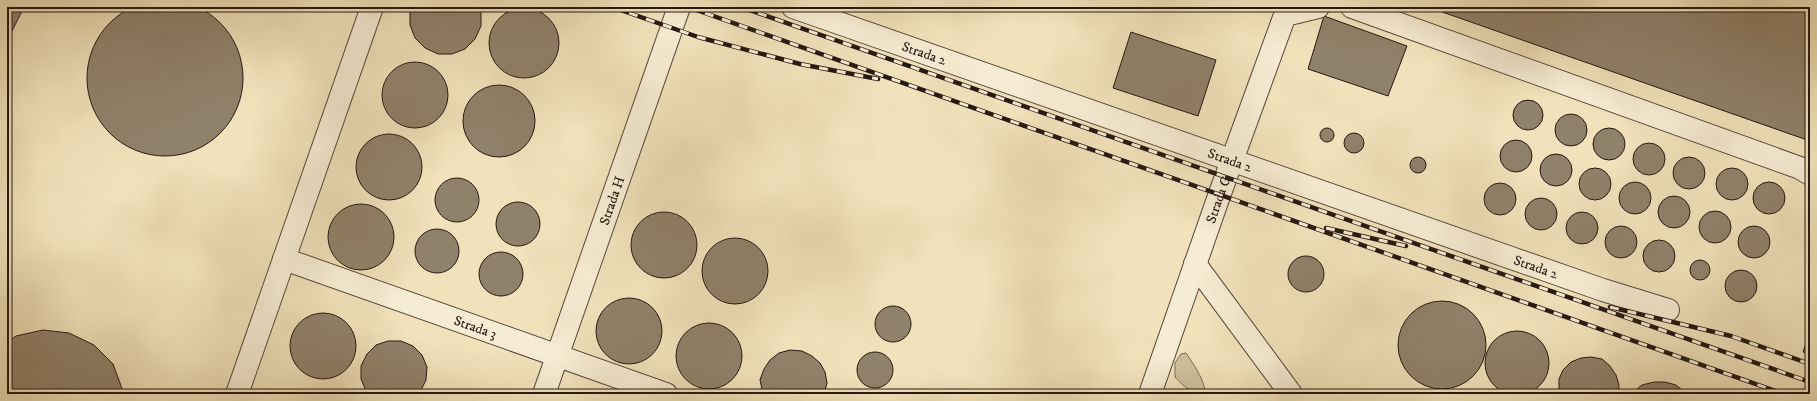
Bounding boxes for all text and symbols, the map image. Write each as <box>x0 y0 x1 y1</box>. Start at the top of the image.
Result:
street label: Strada 2 <box>899 38 949 70</box>
street label: Strada 2 <box>1205 145 1254 177</box>
street label: Strada H <box>596 174 629 228</box>
street label: Strada G <box>1202 174 1236 226</box>
street label: Strada 2 <box>1511 251 1560 284</box>
street label: Strada 3 <box>451 312 499 343</box>

